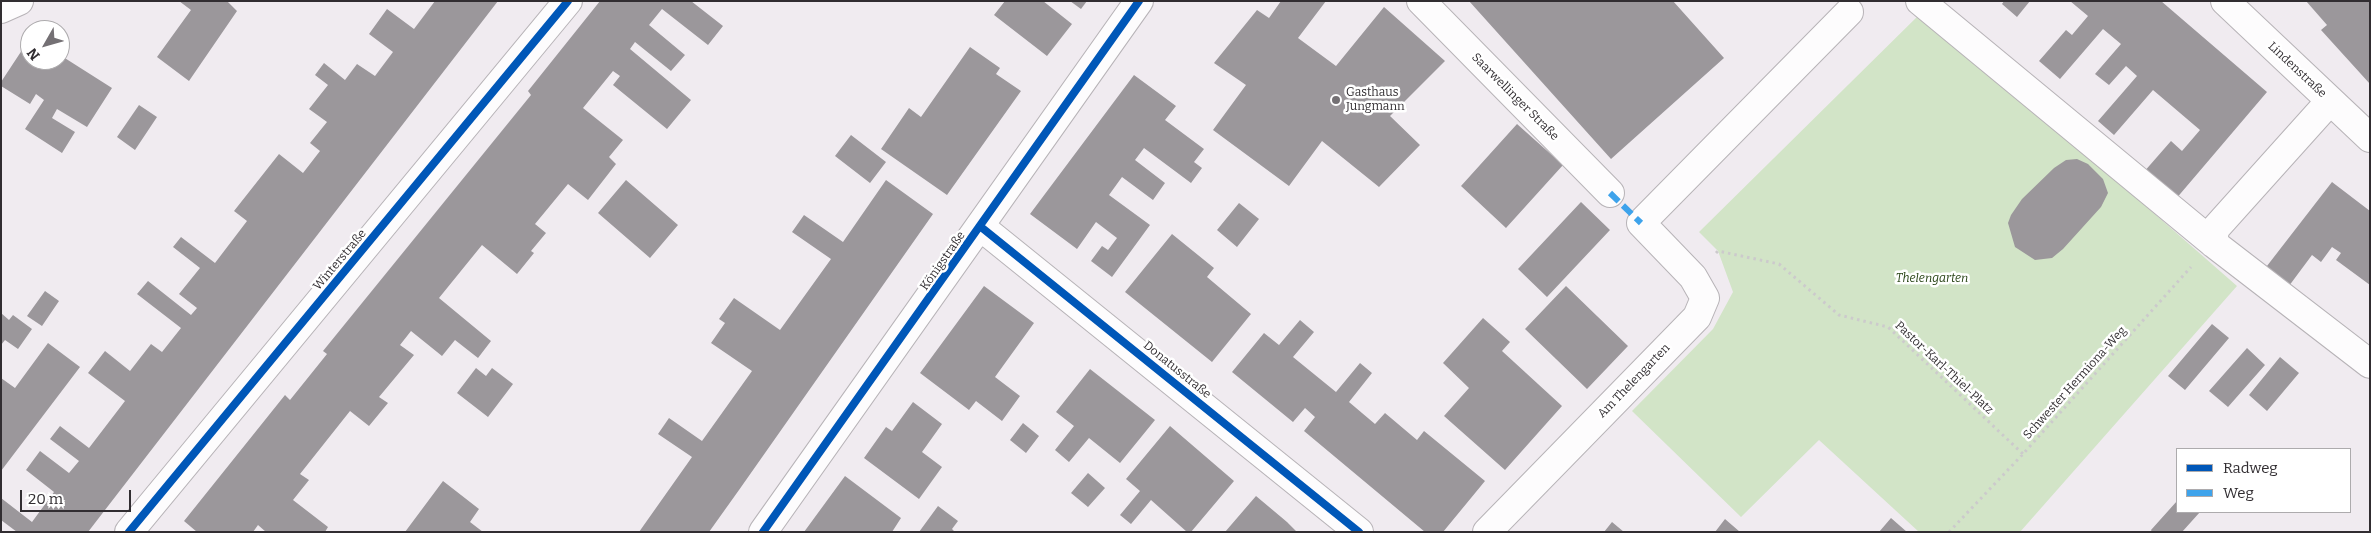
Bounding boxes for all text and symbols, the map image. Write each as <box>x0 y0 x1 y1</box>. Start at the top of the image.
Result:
north arrow <box>20 20 70 70</box>
street label: Lindenstraße <box>2265 39 2329 101</box>
text: N <box>24 44 44 63</box>
street label: Saarwellinger Straße <box>1468 50 1562 144</box>
place label: Gasthaus Jungmann <box>1346 86 1405 114</box>
marker: Gasthaus Jungmann <box>1330 94 1342 106</box>
street label: Winterstraße <box>310 227 370 293</box>
street label: Königstraße <box>917 229 969 293</box>
park label: Thelengarten <box>1896 272 1968 286</box>
street label: Pastor-Karl-Thiel-Platz <box>1892 319 1996 417</box>
street label: Schwester Hermiona-Weg <box>2021 324 2129 442</box>
street label: Donatusstraße <box>1140 338 1214 402</box>
street label: Am Thelengarten <box>1595 341 1673 421</box>
legend <box>2176 448 2351 513</box>
text: Radweg <box>2223 459 2278 477</box>
scale bar <box>22 480 134 512</box>
text: Weg <box>2223 484 2254 502</box>
text: 20 m <box>28 490 63 508</box>

